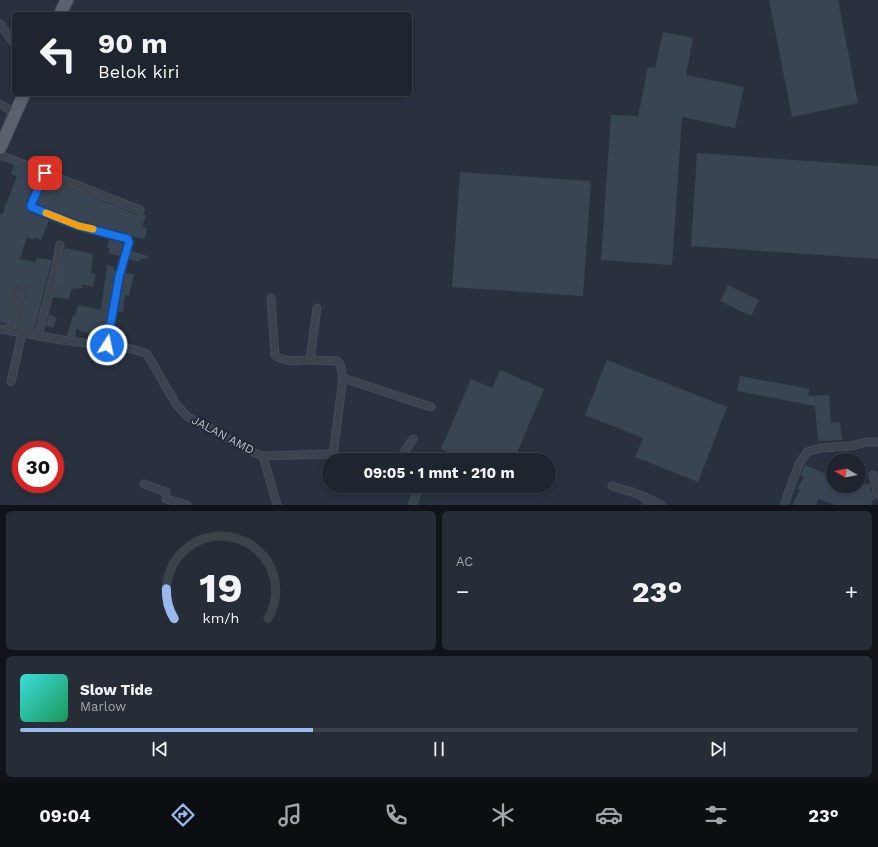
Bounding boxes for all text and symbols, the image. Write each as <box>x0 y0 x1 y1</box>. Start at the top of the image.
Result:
text: 90 m <box>98 27 168 60</box>
icon: left <box>32 28 84 80</box>
text: Belok kiri <box>98 61 180 82</box>
pin <box>28 156 62 190</box>
icon: arrive <box>34 162 56 184</box>
position arrow <box>86 324 128 366</box>
street label: JALAN AMD <box>189 413 257 457</box>
speed limit sign: 30 <box>12 441 64 493</box>
north arrow <box>826 453 866 493</box>
map controls <box>826 453 866 493</box>
text: 09:05 · 1 mnt · 210 m <box>363 464 515 482</box>
text: AC <box>456 554 473 569</box>
text: 19 <box>199 562 243 611</box>
text: 23° <box>632 574 682 609</box>
text: − <box>456 579 469 604</box>
text: + <box>845 579 858 604</box>
text: km/h <box>203 609 239 625</box>
text: Slow Tide <box>80 681 153 699</box>
text: Marlow <box>80 699 126 714</box>
icon: previous <box>149 738 171 760</box>
icon: pause <box>428 738 450 760</box>
icon: next <box>707 738 729 760</box>
icon: directions <box>169 801 197 829</box>
icon: music <box>276 801 304 829</box>
icon: phone <box>382 801 410 829</box>
icon: climate <box>489 801 517 829</box>
icon: car <box>595 801 623 829</box>
icon: filters <box>702 801 730 829</box>
text: 09:04 <box>39 805 91 826</box>
text: 23° <box>808 805 839 826</box>

